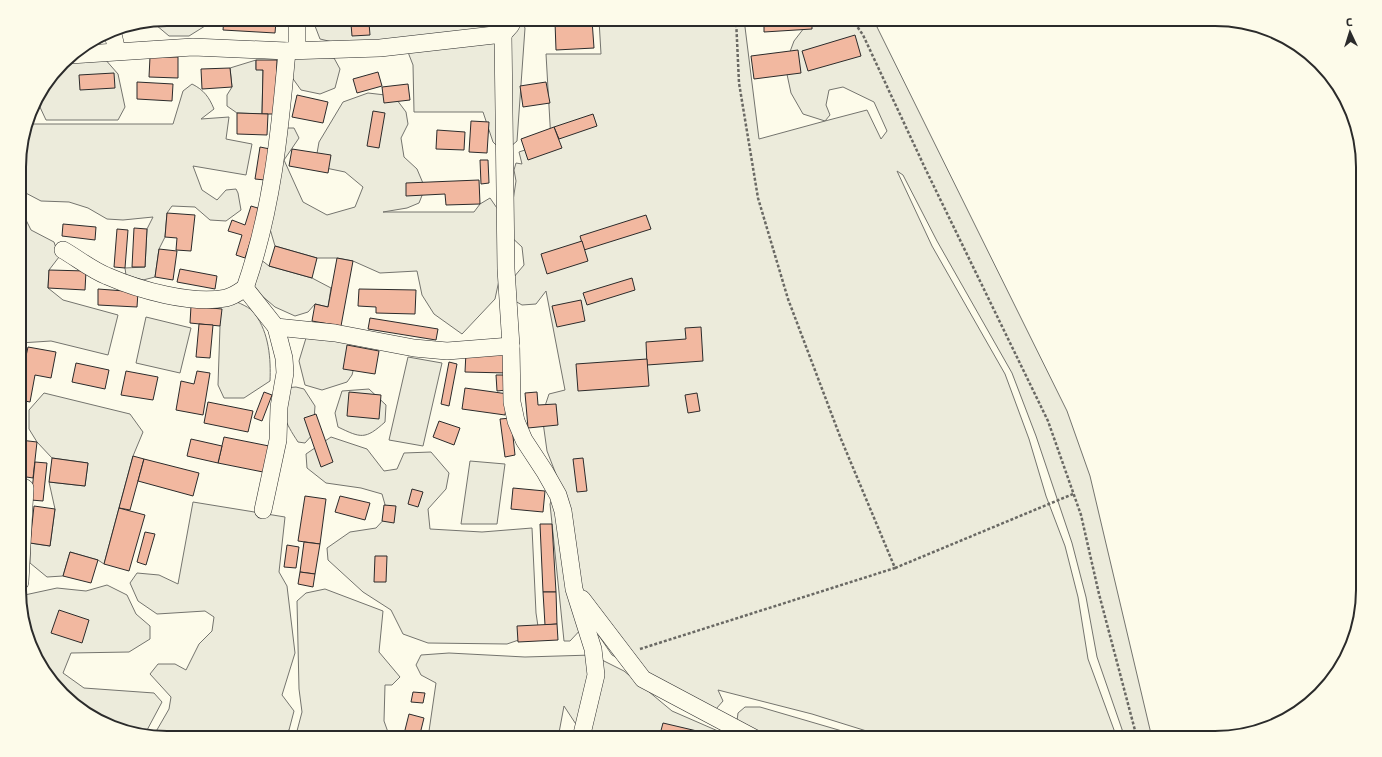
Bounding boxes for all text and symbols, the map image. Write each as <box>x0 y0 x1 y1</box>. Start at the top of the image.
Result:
north arrow <box>1330 12 1370 52</box>
text: С <box>1346 15 1353 28</box>

